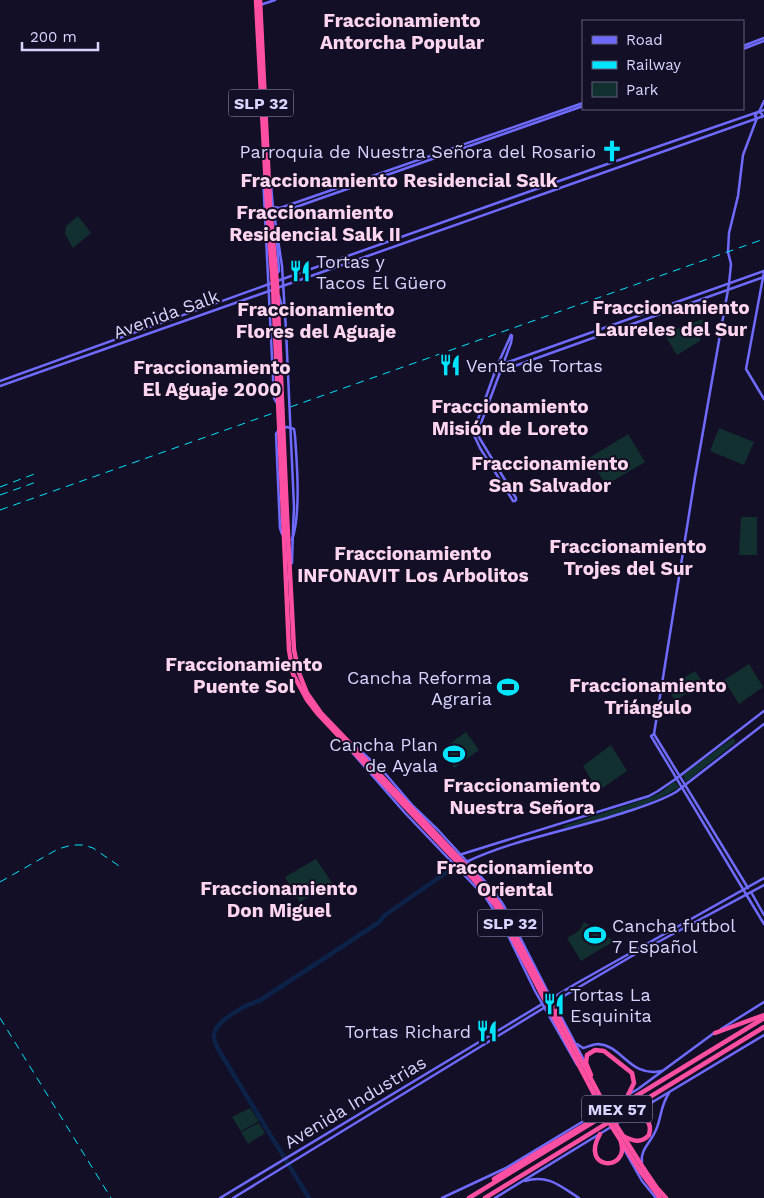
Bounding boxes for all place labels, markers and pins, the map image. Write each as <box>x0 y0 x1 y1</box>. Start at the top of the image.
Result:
church icon: Parroquia de Nuestra Señora del Rosario <box>599 138 625 164</box>
place label: Parroquia de Nuestra Señora del Rosario <box>240 141 596 162</box>
place label: Tortas y Tacos El Güero <box>316 251 447 293</box>
restaurant icon: Tortas y Tacos El Güero <box>287 258 313 284</box>
restaurant icon: Venta de Tortas <box>437 352 463 378</box>
place label: Venta de Tortas <box>466 355 603 376</box>
place label: Cancha Reforma Agraria <box>347 667 492 709</box>
sports icon: Cancha Reforma Agraria <box>495 674 521 700</box>
place label: Cancha Plan de Ayala <box>329 734 438 776</box>
sports icon: Cancha Plan de Ayala <box>441 741 467 767</box>
place label: Cancha futbol 7 Español <box>612 915 736 957</box>
sports icon: Cancha futbol 7 Español <box>582 922 608 948</box>
place label: Tortas La Esquinita <box>570 984 652 1026</box>
restaurant icon: Tortas La Esquinita <box>541 991 567 1017</box>
restaurant icon: Tortas Richard <box>474 1018 500 1044</box>
place label: Tortas Richard <box>345 1021 471 1042</box>

